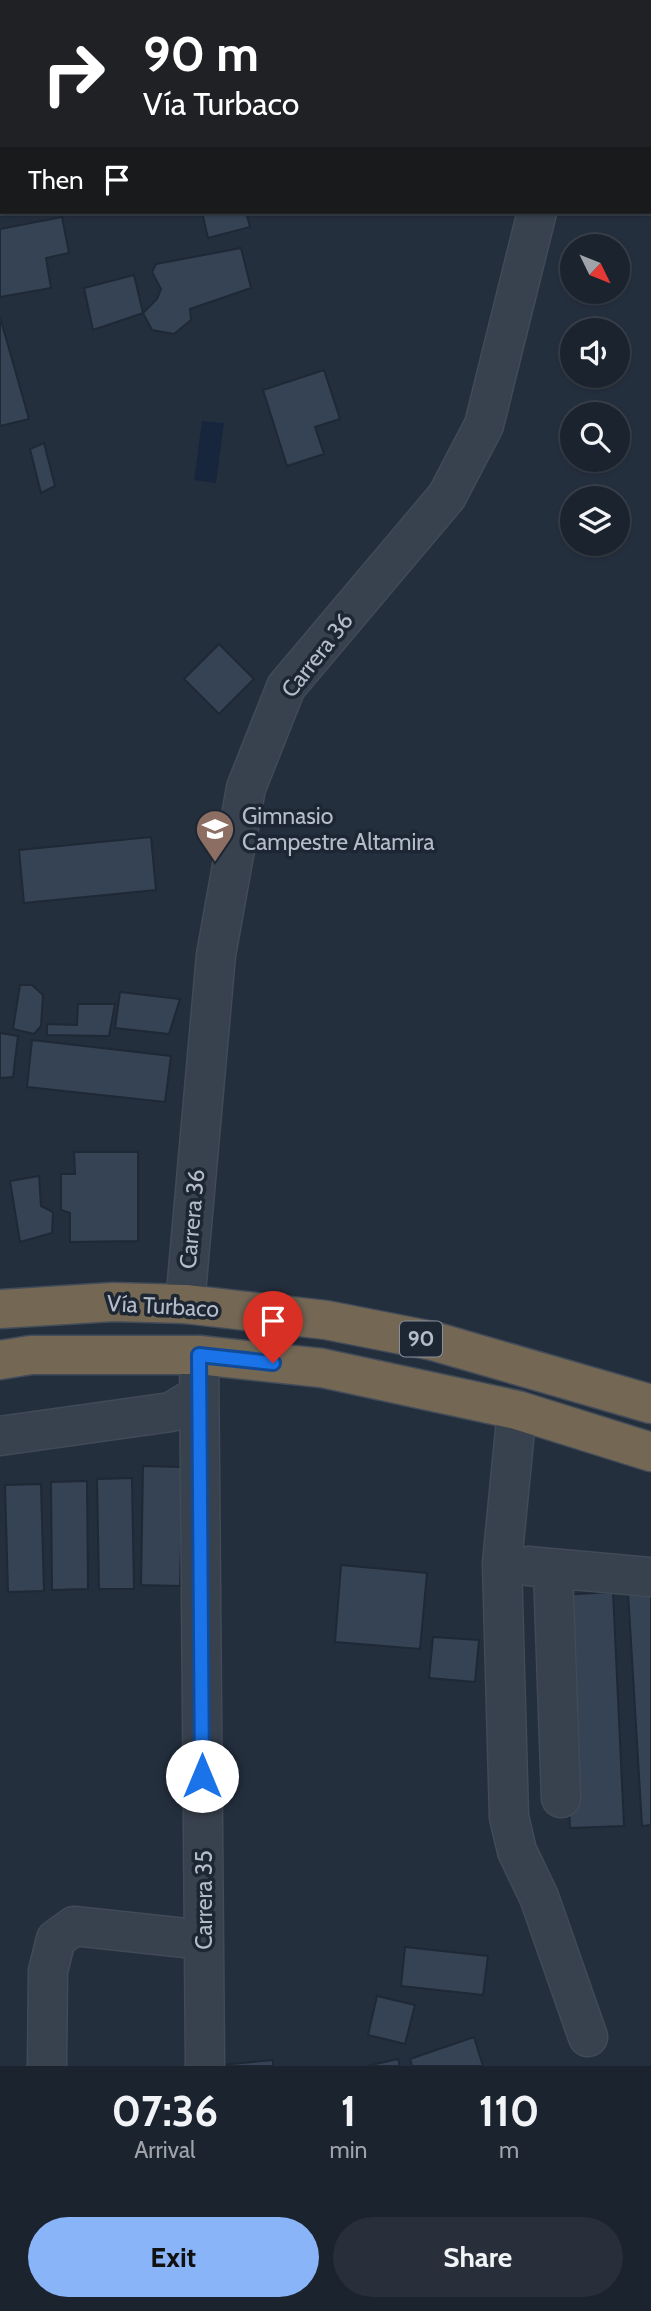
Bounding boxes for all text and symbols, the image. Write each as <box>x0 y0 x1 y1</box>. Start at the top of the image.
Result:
text: 90 m <box>143 24 259 83</box>
icon: right <box>28 28 119 119</box>
text: Vía Turbaco <box>143 84 299 123</box>
icon: arrive <box>98 161 136 199</box>
text: Then <box>28 164 84 196</box>
north arrow <box>560 234 630 304</box>
map controls <box>560 234 630 556</box>
button: sound <box>560 318 630 388</box>
button: search <box>560 402 630 472</box>
button: layers <box>560 486 630 556</box>
street label: Carrera 36 <box>275 607 359 703</box>
place label: Gimnasio Campestre Altamira <box>242 802 434 856</box>
school or university icon: Gimnasio Campestre Altamira <box>194 808 236 863</box>
street label: Carrera 36 <box>174 1168 210 1270</box>
street label: Vía Turbaco <box>106 1289 220 1323</box>
pin <box>243 1291 303 1363</box>
icon: arrive <box>254 1302 292 1340</box>
road number: 90 <box>400 1322 442 1356</box>
position arrow <box>165 1739 239 1813</box>
street label: Carrera 35 <box>190 1850 218 1950</box>
text: 07:36 <box>111 2085 218 2137</box>
text: 1 <box>341 2085 356 2137</box>
text: 110 <box>479 2085 540 2137</box>
text: Arrival <box>134 2136 195 2164</box>
text: min <box>330 2136 367 2164</box>
text: m <box>499 2136 519 2164</box>
button: Exit <box>28 2217 319 2297</box>
button: Share <box>333 2217 623 2297</box>

